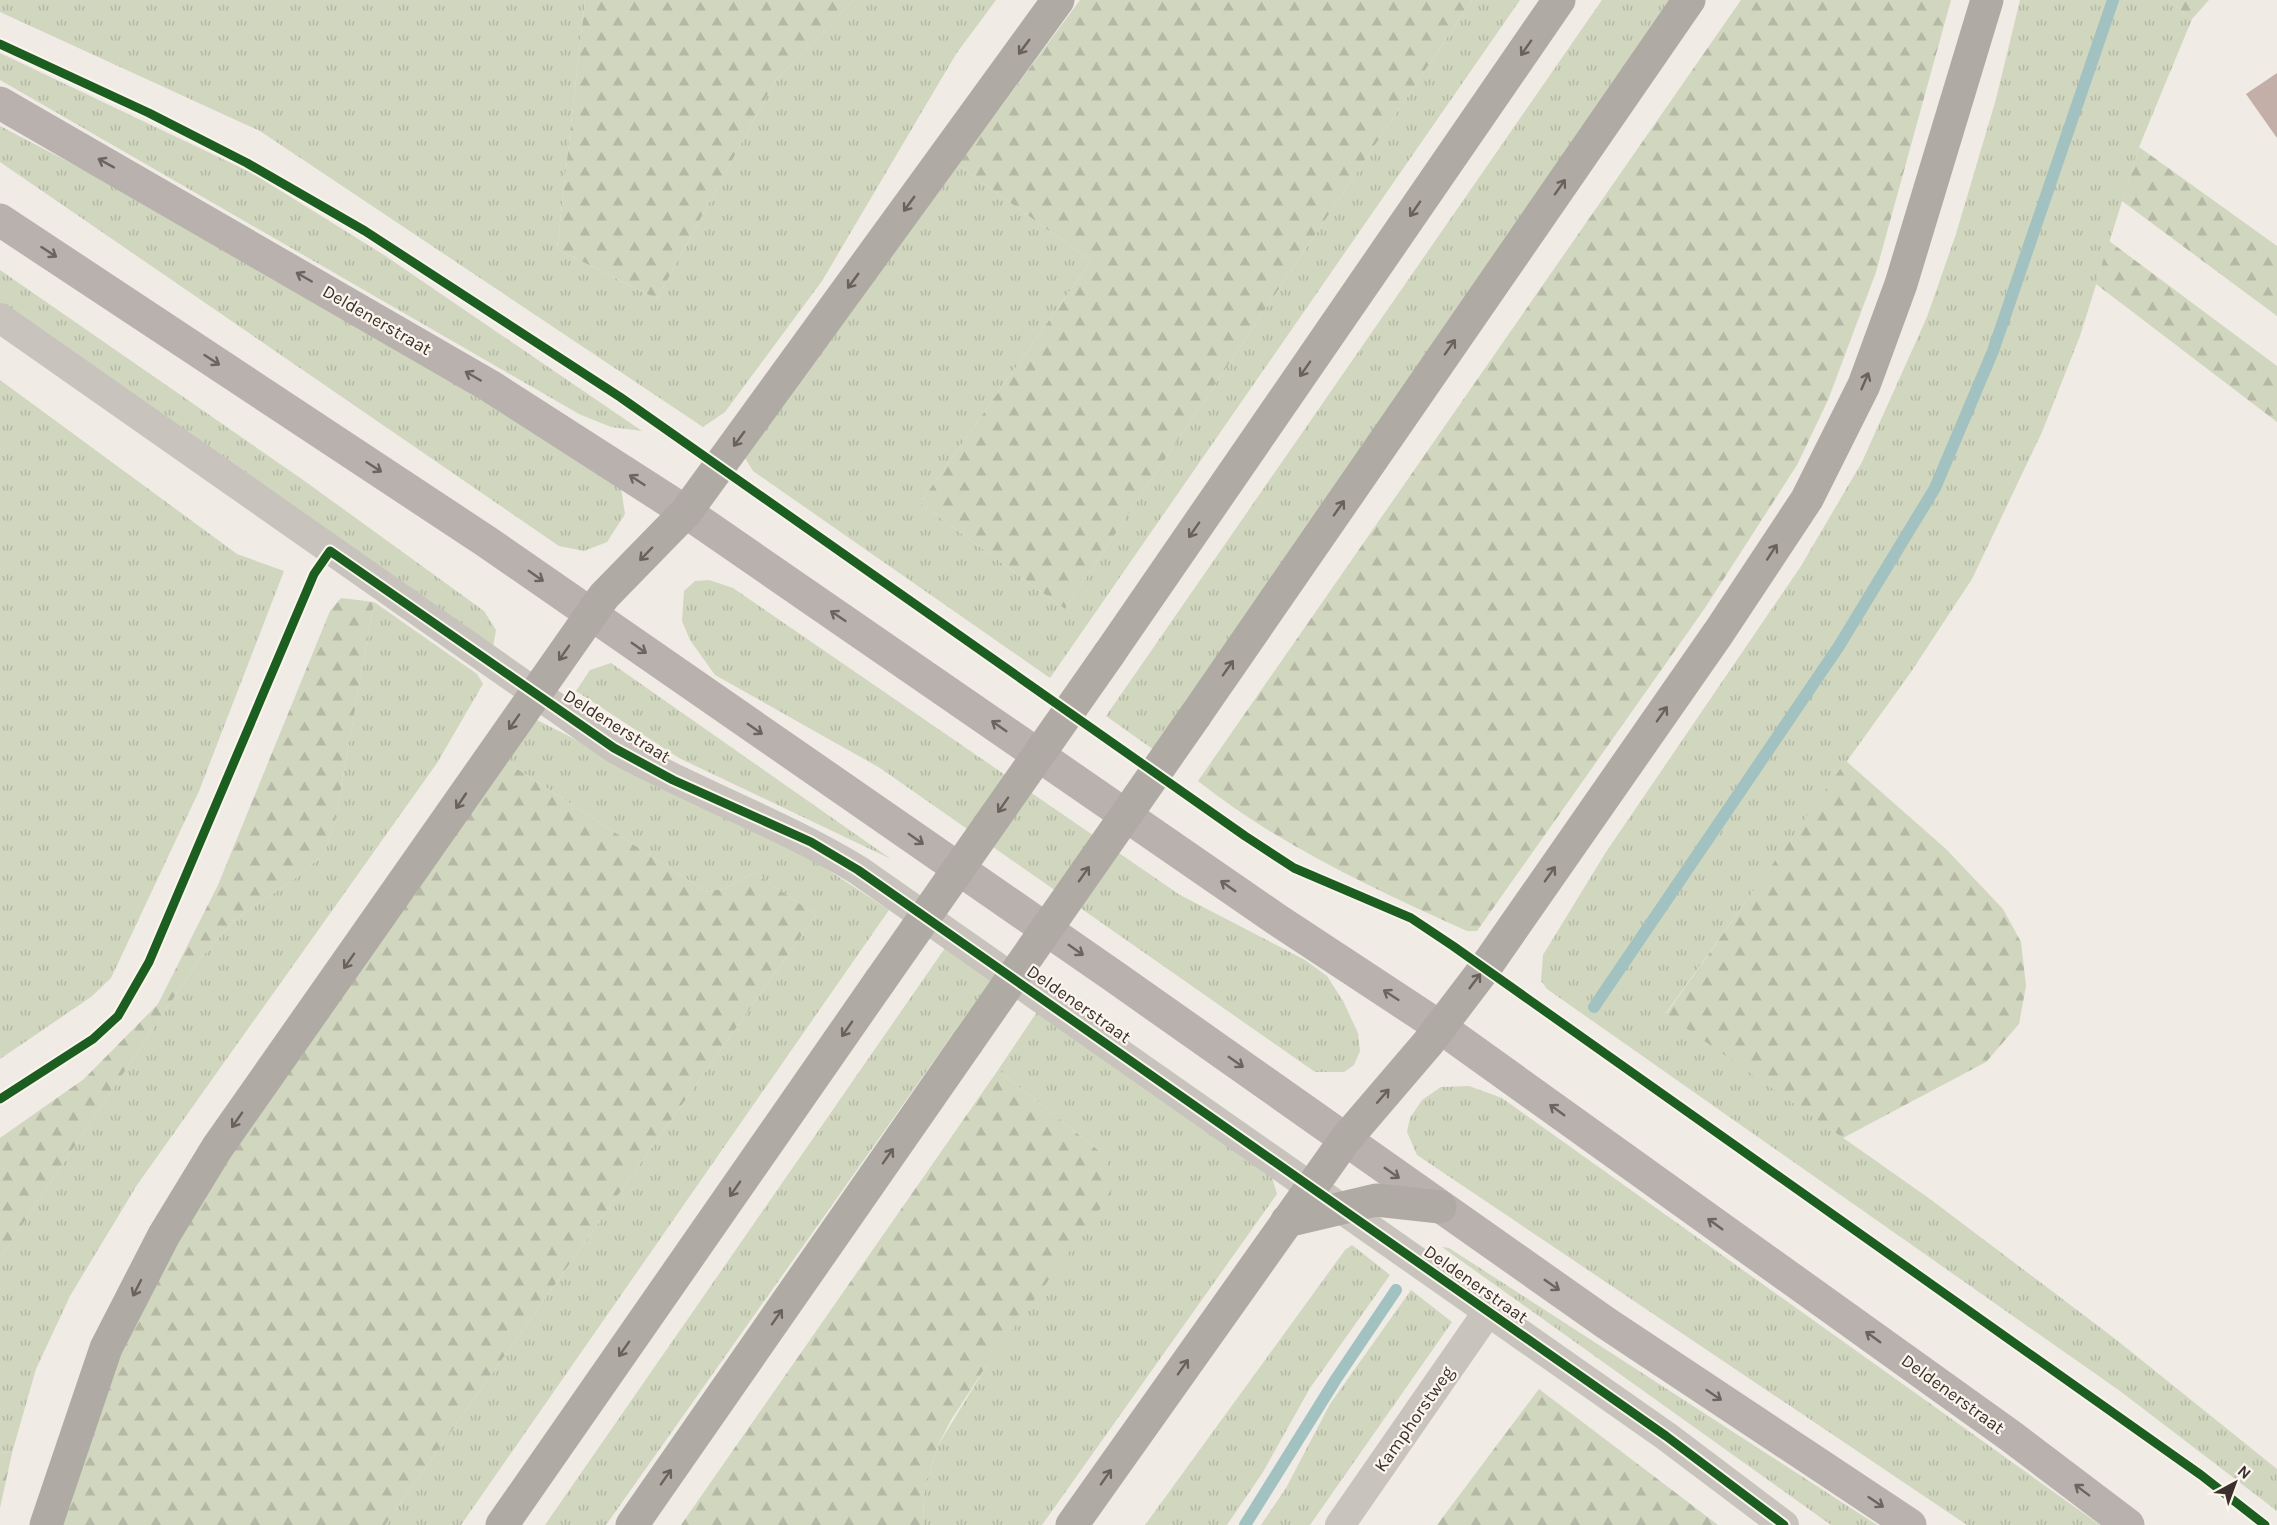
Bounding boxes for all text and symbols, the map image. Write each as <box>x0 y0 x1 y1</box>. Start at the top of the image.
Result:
one-way arrow <box>1018 39 1030 55</box>
one-way arrow <box>1520 40 1532 56</box>
one-way arrow <box>98 157 115 169</box>
one-way arrow <box>1554 179 1566 195</box>
one-way arrow <box>902 196 915 212</box>
one-way arrow <box>1409 200 1421 216</box>
one-way arrow <box>40 246 57 258</box>
one-way arrow <box>296 271 313 283</box>
one-way arrow <box>847 273 859 289</box>
street label: Deldenerstraat <box>319 280 436 360</box>
one-way arrow <box>1443 339 1456 356</box>
one-way arrow <box>203 353 220 366</box>
one-way arrow <box>1299 361 1311 377</box>
one-way arrow <box>465 369 482 381</box>
one-way arrow <box>1859 373 1871 391</box>
one-way arrow <box>733 431 745 447</box>
one-way arrow <box>366 461 382 473</box>
one-way arrow <box>629 474 646 486</box>
one-way arrow <box>1333 500 1345 516</box>
one-way arrow <box>1188 521 1200 538</box>
one-way arrow <box>1765 544 1778 561</box>
one-way arrow <box>638 546 653 561</box>
one-way arrow <box>528 570 544 582</box>
one-way arrow <box>830 609 847 622</box>
one-way arrow <box>631 642 647 654</box>
one-way arrow <box>558 645 570 661</box>
one-way arrow <box>1222 661 1234 677</box>
street label: Deldenerstraat <box>559 684 675 768</box>
one-way arrow <box>1656 706 1668 722</box>
one-way arrow <box>508 714 520 730</box>
one-way arrow <box>991 720 1008 732</box>
one-way arrow <box>747 723 763 735</box>
one-way arrow <box>454 792 466 809</box>
one-way arrow <box>997 797 1009 813</box>
one-way arrow <box>907 833 924 846</box>
one-way arrow <box>1544 866 1556 882</box>
one-way arrow <box>1078 867 1090 883</box>
one-way arrow <box>1220 880 1236 892</box>
one-way arrow <box>1068 944 1084 956</box>
one-way arrow <box>343 952 355 969</box>
street label: Deldenerstraat <box>1023 960 1135 1048</box>
one-way arrow <box>1469 973 1482 989</box>
one-way arrow <box>1383 989 1400 1001</box>
one-way arrow <box>841 1020 853 1037</box>
one-way arrow <box>1228 1056 1244 1068</box>
one-way arrow <box>1376 1089 1390 1104</box>
one-way arrow <box>1549 1104 1565 1116</box>
one-way arrow <box>231 1112 243 1128</box>
one-way arrow <box>882 1149 894 1165</box>
one-way arrow <box>1384 1167 1400 1179</box>
one-way arrow <box>729 1180 741 1197</box>
one-way arrow <box>1708 1217 1724 1230</box>
street label: Deldenerstraat <box>1420 1240 1532 1328</box>
one-way arrow <box>131 1278 142 1296</box>
one-way arrow <box>1544 1279 1560 1291</box>
one-way arrow <box>771 1309 783 1325</box>
one-way arrow <box>1866 1331 1882 1344</box>
one-way arrow <box>618 1341 630 1357</box>
street label: Deldenerstraat <box>1897 1349 2009 1439</box>
one-way arrow <box>1177 1360 1189 1376</box>
street label: Kamphorstweg <box>1369 1362 1459 1476</box>
one-way arrow <box>1705 1388 1722 1401</box>
north arrow <box>2205 1453 2265 1513</box>
text: N <box>2234 1461 2255 1483</box>
one-way arrow <box>660 1469 672 1486</box>
one-way arrow <box>1100 1469 1112 1486</box>
one-way arrow <box>2074 1483 2090 1496</box>
one-way arrow <box>1867 1497 1884 1509</box>

